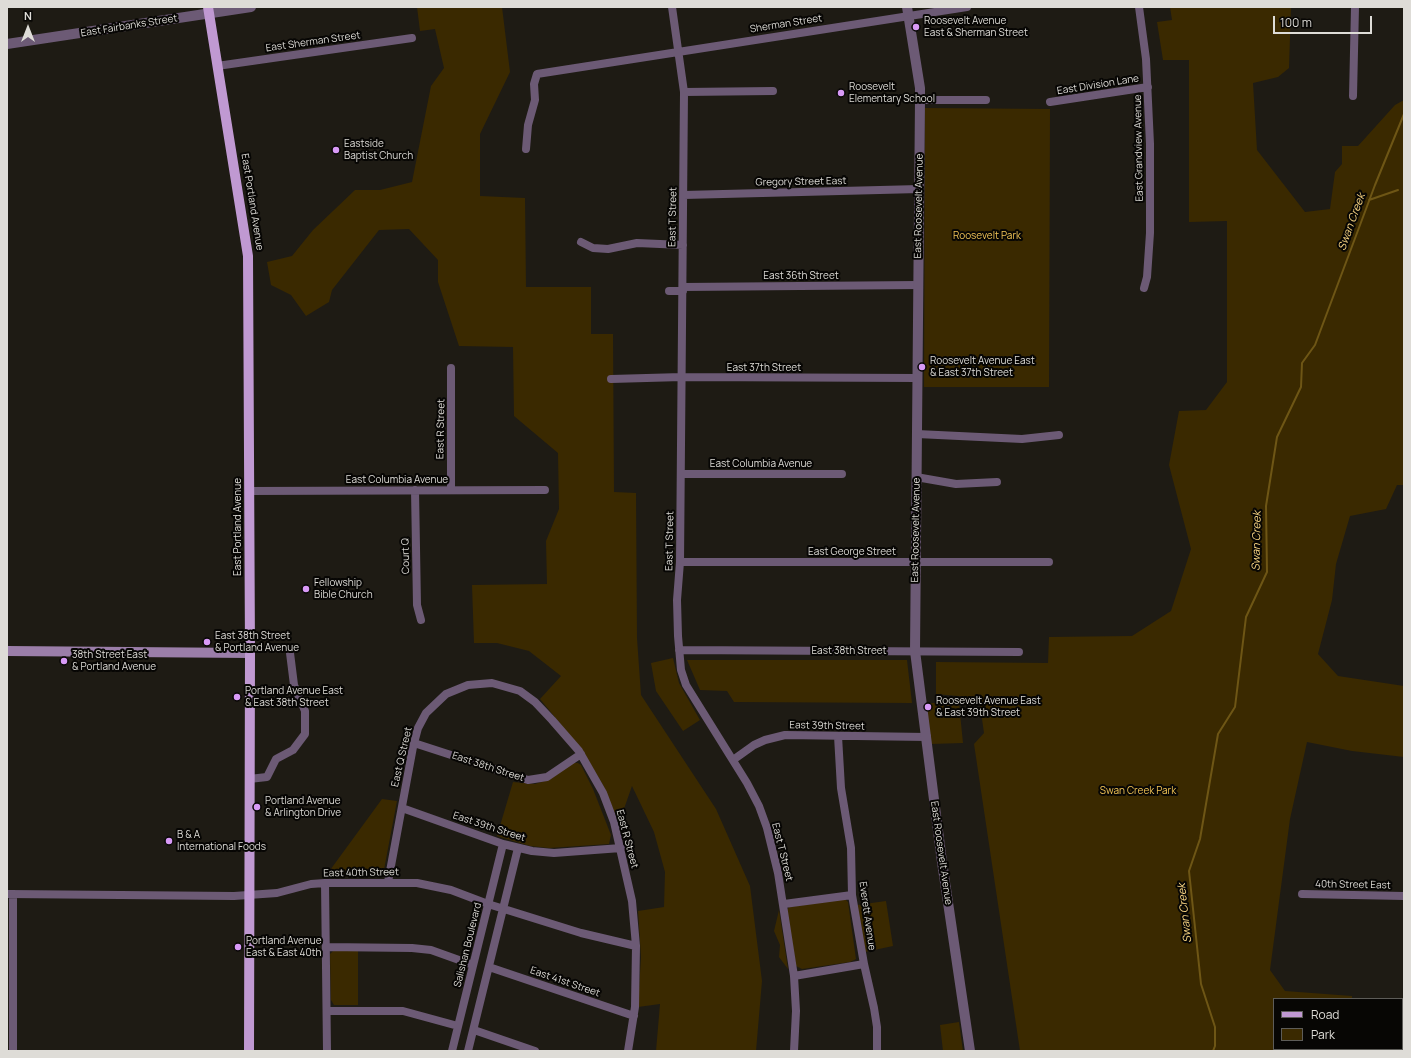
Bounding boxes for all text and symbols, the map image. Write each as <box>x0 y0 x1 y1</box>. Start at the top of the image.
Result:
north arrow <box>8 8 48 48</box>
text: N <box>24 8 32 23</box>
scale bar <box>1275 8 1374 34</box>
street label: East Fairbanks Street <box>80 12 178 40</box>
street label: Sherman Street <box>749 12 823 36</box>
text: 100 m <box>1280 14 1312 31</box>
place label: Roosevelt Avenue East & Sherman Street <box>924 15 1028 38</box>
marker: Roosevelt Avenue East & Sherman Street <box>911 22 921 32</box>
street label: East Sherman Street <box>265 29 361 55</box>
street label: East Division Lane <box>1056 73 1140 97</box>
place label: Roosevelt Elementary School <box>849 81 935 104</box>
marker: Roosevelt Elementary School <box>836 88 846 98</box>
street label: East Grandview Avenue <box>1132 94 1146 202</box>
place label: Eastside Baptist Church <box>344 138 413 162</box>
marker: Eastside Baptist Church <box>331 145 341 155</box>
street label: East Portland Avenue <box>238 153 266 251</box>
street label: East Roosevelt Avenue <box>912 154 926 258</box>
street label: Gregory Street East <box>755 175 847 189</box>
street label: East T Street <box>666 187 680 247</box>
water label: Swan Creek <box>1336 192 1368 252</box>
park label: Roosevelt Park <box>953 230 1021 242</box>
street label: East 36th Street <box>763 270 839 282</box>
place label: Roosevelt Avenue East & East 37th Street <box>930 355 1035 378</box>
street label: East 37th Street <box>727 362 801 374</box>
marker: Roosevelt Avenue East & East 37th Street <box>917 362 927 372</box>
street label: East R Street <box>434 399 448 459</box>
street label: East Columbia Avenue <box>710 458 812 470</box>
street label: East Columbia Avenue <box>346 474 448 486</box>
street label: East Portland Avenue <box>232 478 244 576</box>
street label: East Roosevelt Avenue <box>909 478 923 582</box>
street label: East T Street <box>663 511 677 571</box>
water label: Swan Creek <box>1250 511 1264 571</box>
street label: Court Q <box>400 538 412 574</box>
street label: East George Street <box>808 546 896 558</box>
place label: Fellowship Bible Church <box>314 577 373 600</box>
marker: Fellowship Bible Church <box>301 584 311 594</box>
place label: East 38th Street & Portland Avenue <box>215 630 299 654</box>
marker: East 38th Street & Portland Avenue <box>202 637 212 647</box>
street label: East 38th Street <box>811 645 887 657</box>
place label: 38th Street East & Portland Avenue <box>72 649 156 672</box>
marker: 38th Street East & Portland Avenue <box>59 656 69 666</box>
place label: Portland Avenue East & East 38th Street <box>245 685 343 708</box>
marker: Portland Avenue East & East 38th Street <box>232 692 242 702</box>
place label: Roosevelt Avenue East & East 39th Street <box>936 695 1041 718</box>
marker: Roosevelt Avenue East & East 39th Street <box>923 702 933 712</box>
street label: East 39th Street <box>789 719 865 733</box>
street label: East Q Street <box>389 726 415 788</box>
street label: East 38th Street <box>450 750 526 784</box>
park label: Swan Creek Park <box>1100 785 1176 797</box>
place label: Portland Avenue & Arlington Drive <box>265 795 341 818</box>
street label: East Roosevelt Avenue <box>928 800 954 906</box>
marker: Portland Avenue & Arlington Drive <box>252 802 262 812</box>
street label: East R Street <box>613 808 641 870</box>
street label: East 39th Street <box>451 810 527 844</box>
street label: East T Street <box>769 822 795 882</box>
place label: B & A International Foods <box>177 829 266 852</box>
marker: B & A International Foods <box>164 836 174 846</box>
street label: East 40th Street <box>323 866 399 880</box>
street label: 40th Street East <box>1315 878 1391 892</box>
street label: Everett Avenue <box>856 881 878 951</box>
water label: Swan Creek <box>1175 883 1195 943</box>
street label: Salishan Boulevard <box>452 901 484 989</box>
place label: Portland Avenue East & East 40th <box>246 935 321 958</box>
marker: Portland Avenue East & East 40th <box>233 942 243 952</box>
street label: East 41st Street <box>529 964 601 1000</box>
legend <box>1273 998 1403 1050</box>
text: Road <box>1311 1006 1339 1023</box>
text: Park <box>1311 1026 1335 1043</box>

